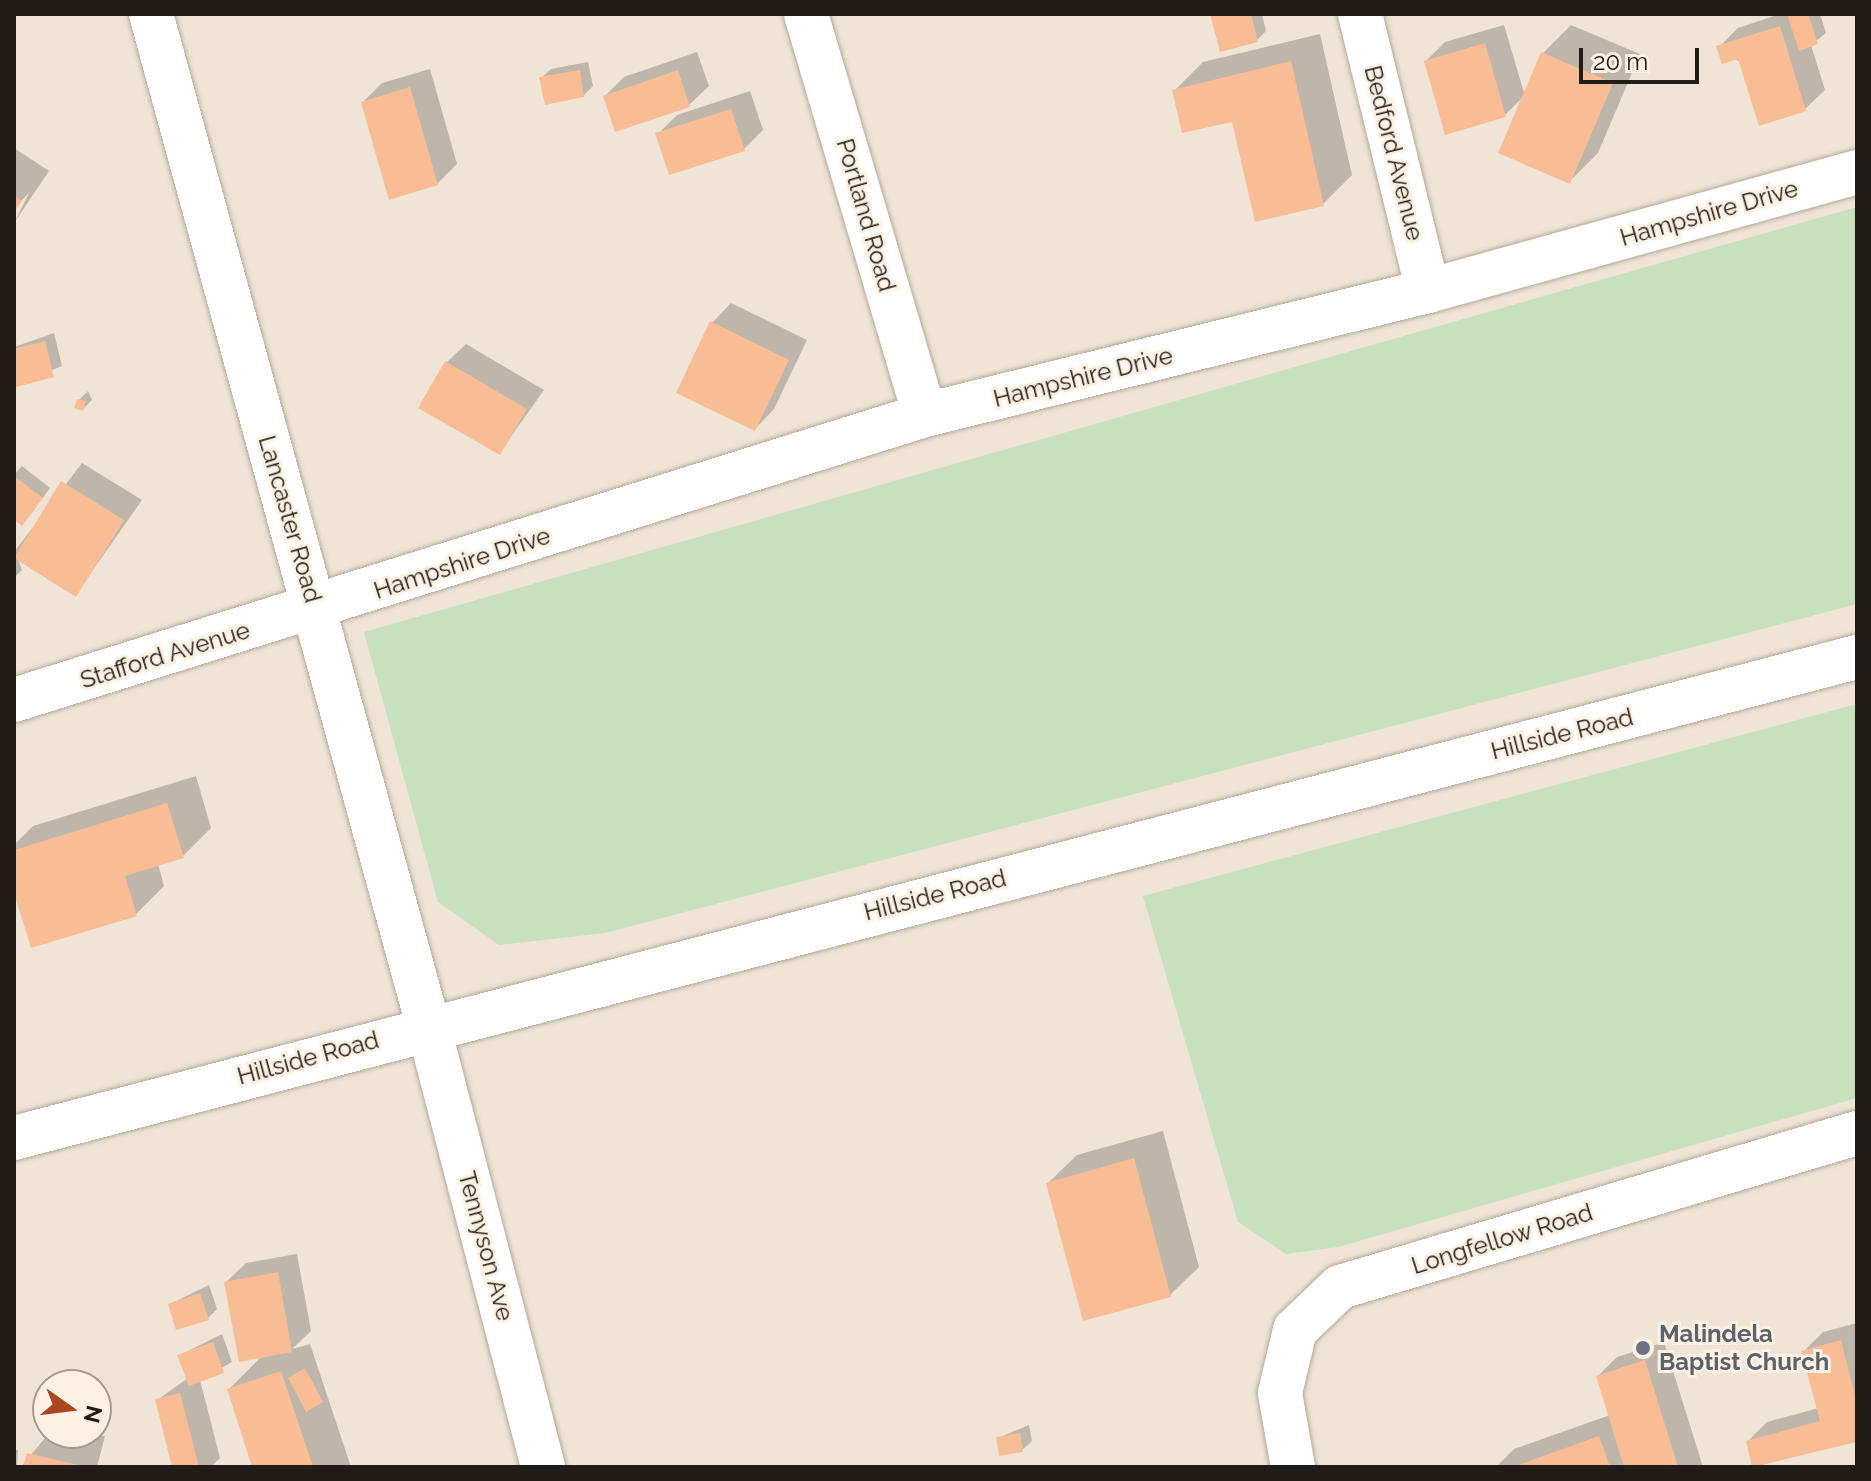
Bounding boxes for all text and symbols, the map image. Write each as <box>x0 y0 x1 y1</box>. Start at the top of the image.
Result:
scale bar <box>1583 32 1703 82</box>
text: 20 m <box>1593 47 1648 76</box>
street label: Bedford Avenue <box>1358 62 1430 244</box>
street label: Portland Road <box>830 135 902 295</box>
street label: Hampshire Drive <box>1617 174 1801 252</box>
street label: Hampshire Drive <box>990 341 1176 413</box>
street label: Lancaster Road <box>252 432 328 606</box>
street label: Hampshire Drive <box>370 521 554 605</box>
street label: Stafford Avenue <box>76 615 254 695</box>
street label: Hillside Road <box>1488 702 1636 766</box>
street label: Hillside Road <box>861 863 1009 927</box>
street label: Hillside Road <box>234 1025 382 1091</box>
street label: Tennyson Ave <box>452 1168 520 1324</box>
street label: Longfellow Road <box>1408 1198 1596 1280</box>
place label: Malindela Baptist Church <box>1659 1320 1829 1376</box>
marker: Malindela Baptist Church <box>1634 1339 1652 1357</box>
north arrow <box>32 1369 112 1449</box>
text: N <box>79 1403 108 1426</box>

